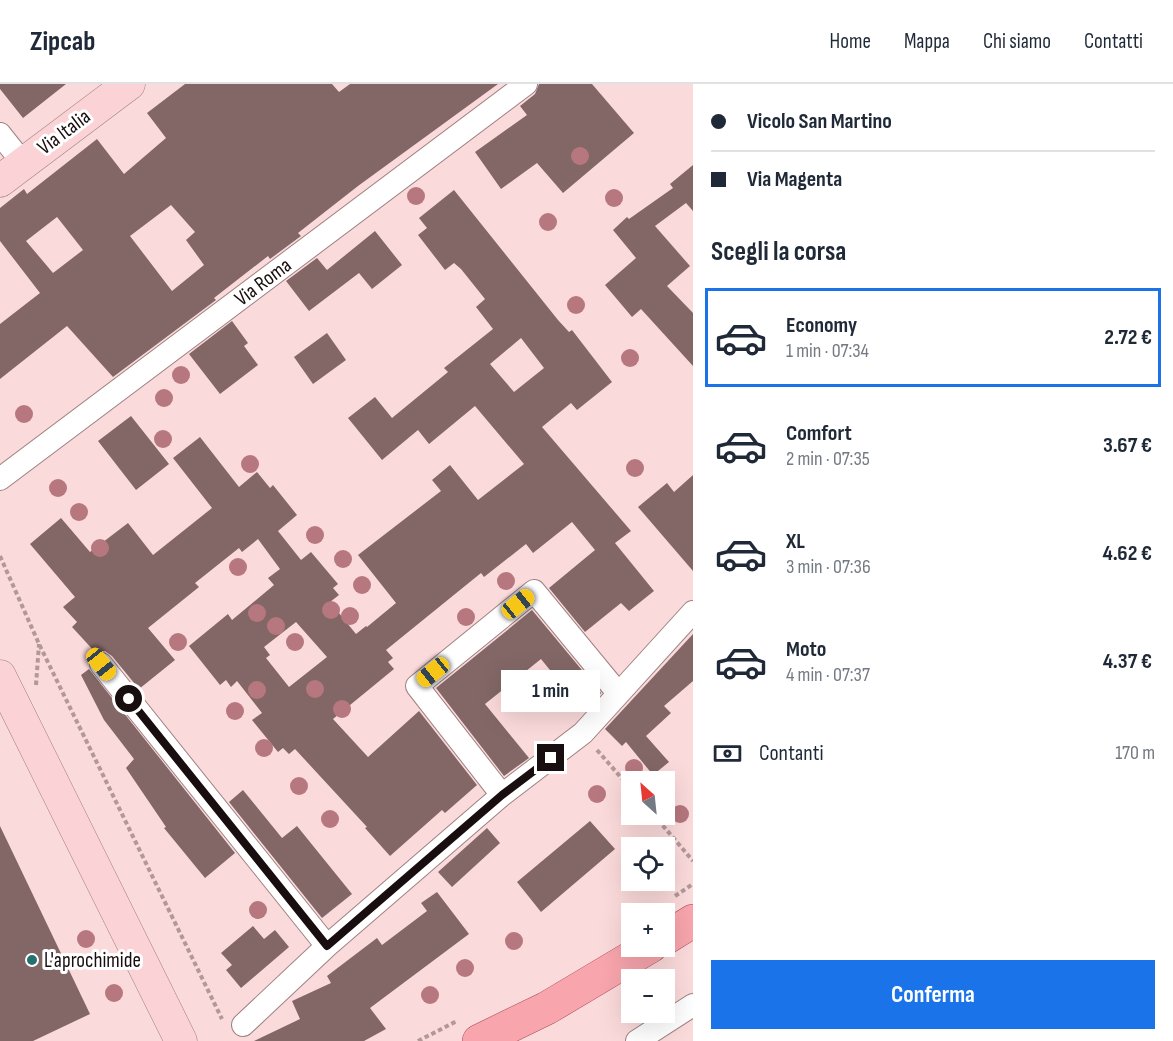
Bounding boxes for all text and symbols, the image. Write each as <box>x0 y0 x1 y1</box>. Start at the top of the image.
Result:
text: Zipcab <box>30 25 95 58</box>
text: Home <box>830 29 871 54</box>
text: Mappa <box>904 29 950 54</box>
text: Chi siamo <box>983 29 1051 54</box>
text: Contatti <box>1084 29 1143 54</box>
street label: Via Italia <box>33 104 95 160</box>
text: Vicolo San Martino <box>747 108 892 135</box>
text: Via Magenta <box>747 166 842 193</box>
text: Scegli la corsa <box>711 236 846 268</box>
street label: Via Roma <box>230 253 296 311</box>
icon: car <box>714 311 768 365</box>
text: Economy <box>786 312 857 339</box>
text: 2.72 € <box>1104 324 1152 351</box>
text: 1 min · 07:34 <box>786 339 869 363</box>
icon: car <box>714 419 768 473</box>
text: Comfort <box>786 420 852 447</box>
text: 3.67 € <box>1103 432 1152 459</box>
text: 2 min · 07:35 <box>786 447 870 471</box>
icon: car <box>714 527 768 581</box>
text: XL <box>786 528 805 555</box>
text: 4.62 € <box>1102 540 1152 567</box>
text: 3 min · 07:36 <box>786 555 871 579</box>
car <box>498 586 538 622</box>
icon: car <box>714 635 768 689</box>
text: Moto <box>786 636 826 663</box>
car <box>83 644 119 684</box>
text: 4.37 € <box>1103 648 1152 675</box>
car <box>413 654 453 690</box>
text: 4 min · 07:37 <box>786 663 870 687</box>
callout: 1 min <box>502 671 600 713</box>
text: 1 min <box>532 679 569 703</box>
route start <box>115 685 142 712</box>
icon: cash <box>711 737 744 770</box>
text: Contanti <box>759 740 824 767</box>
text: 170 m <box>1115 741 1155 765</box>
route end <box>537 744 564 771</box>
north arrow <box>621 771 675 825</box>
map controls <box>621 771 675 1023</box>
button: locate <box>621 837 675 891</box>
button: + <box>621 903 675 957</box>
place label: L'aprochimide <box>44 948 141 973</box>
marker: L'aprochimide <box>25 953 39 967</box>
button: Conferma <box>711 960 1155 1029</box>
button: − <box>621 969 675 1023</box>

